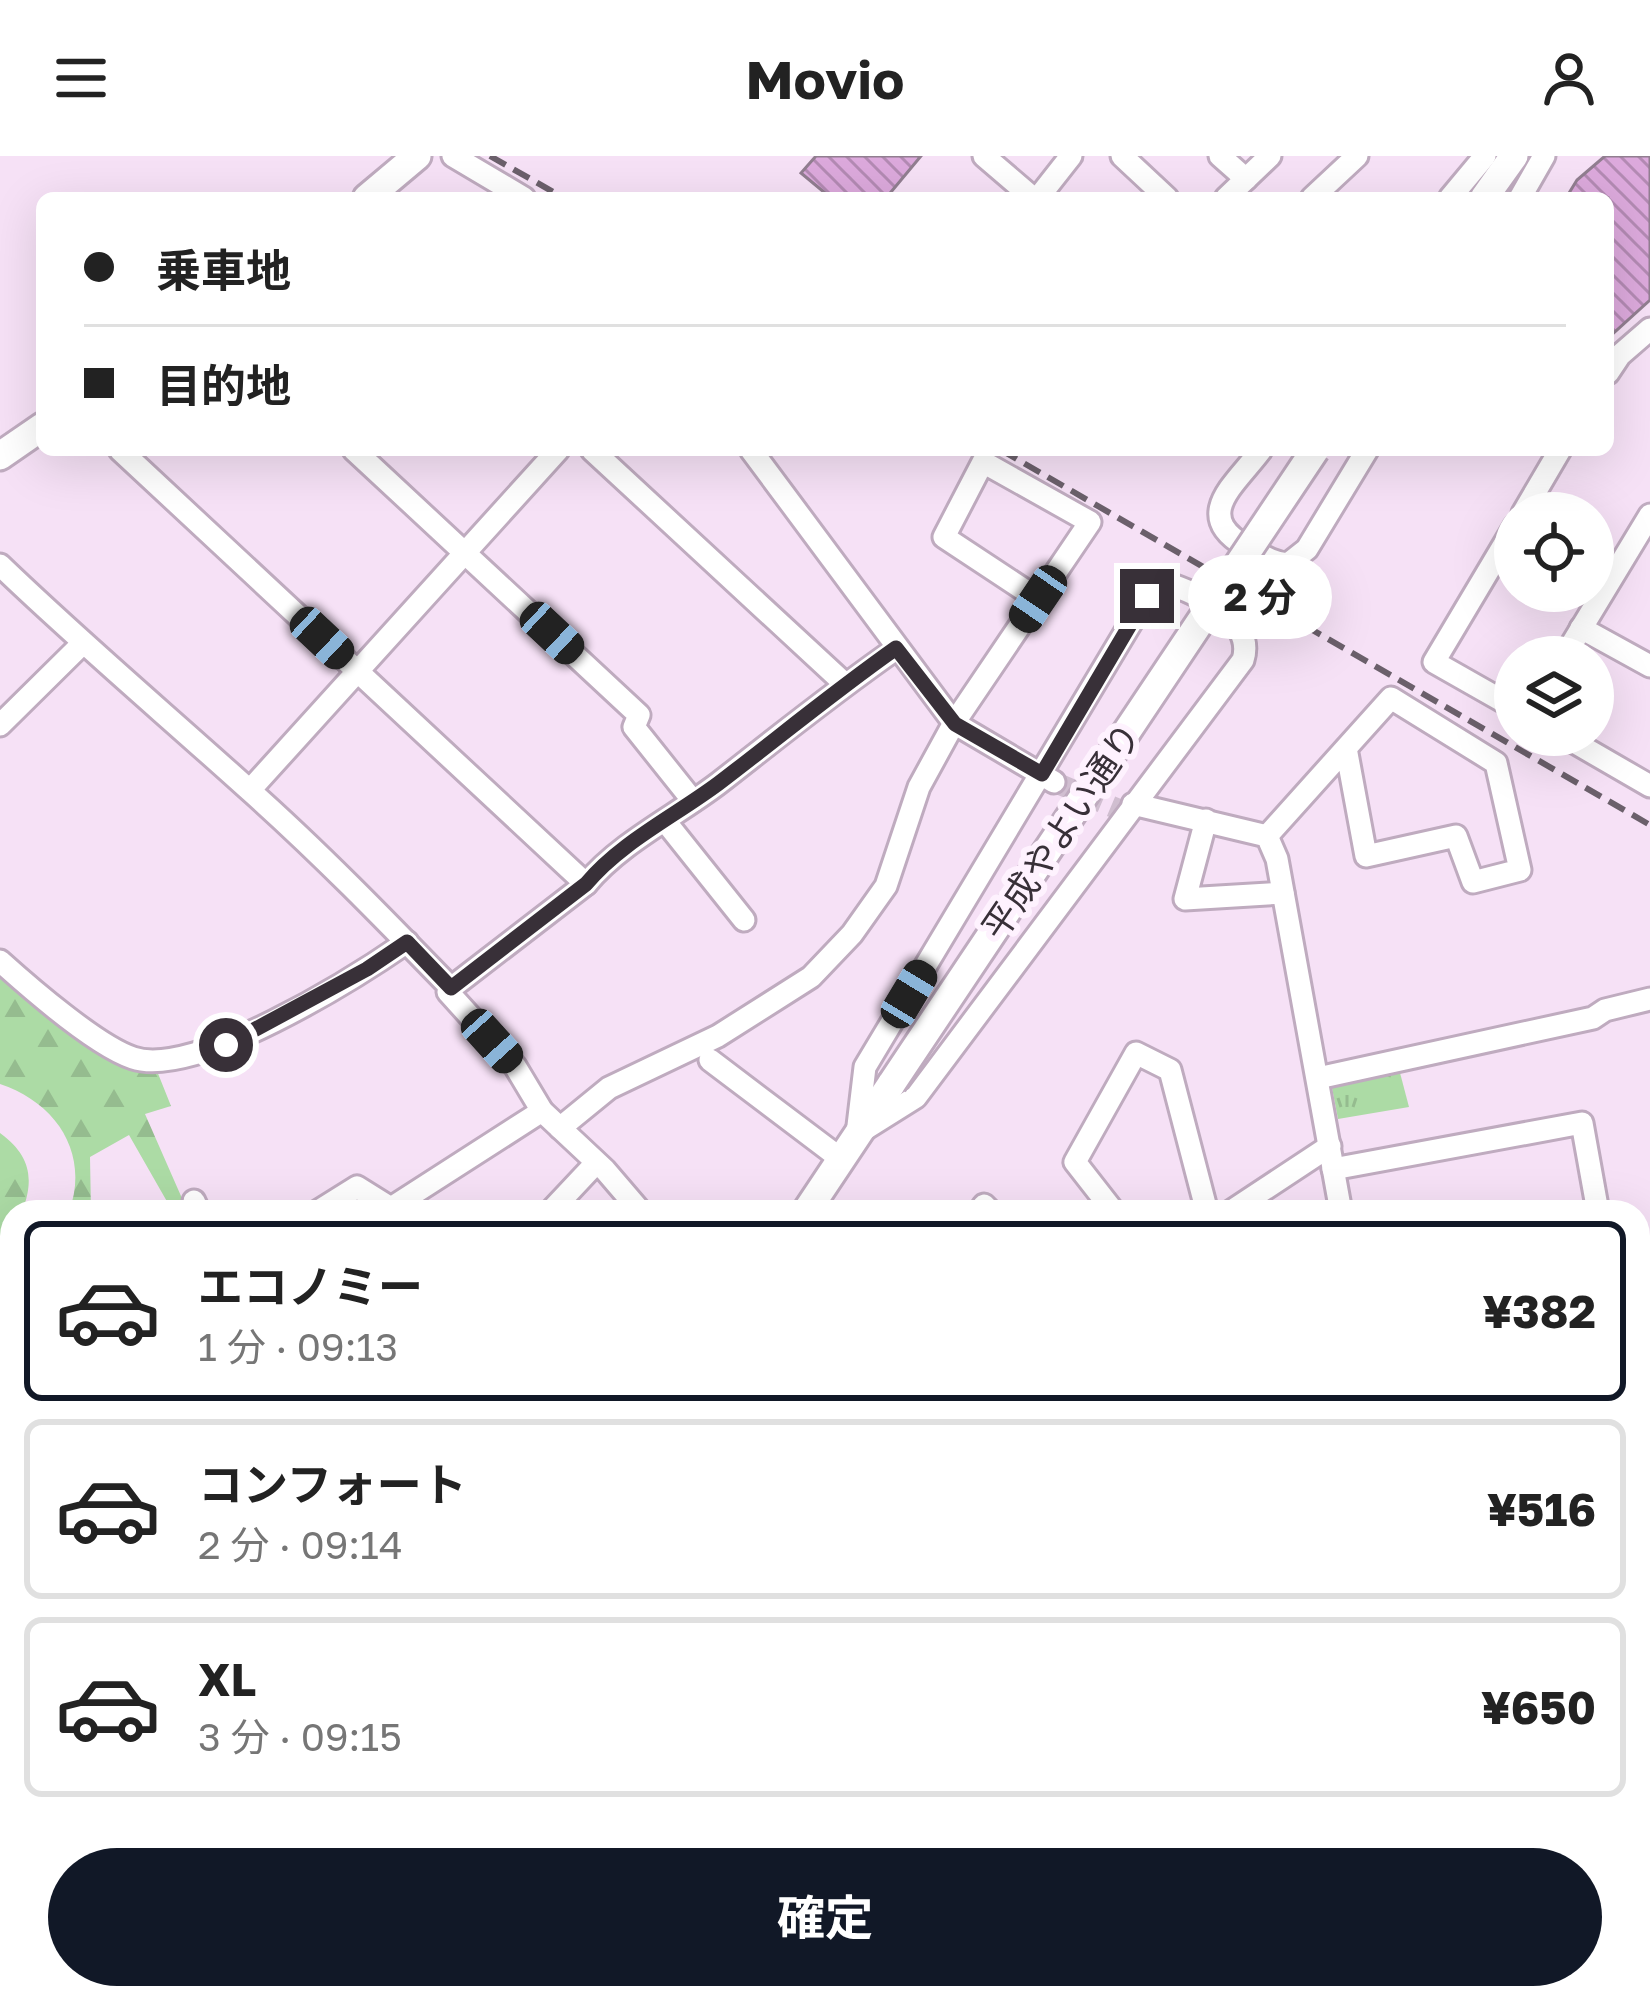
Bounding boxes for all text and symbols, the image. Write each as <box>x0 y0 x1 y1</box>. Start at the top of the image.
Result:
icon: menu <box>48 45 114 111</box>
icon: person <box>1536 45 1602 111</box>
text: Movio <box>746 46 904 111</box>
text: 乗車地 <box>156 243 291 297</box>
text: 目的地 <box>156 358 291 412</box>
map controls <box>1494 492 1614 756</box>
button: locate <box>1494 492 1614 612</box>
callout: 2 分 <box>1189 554 1333 638</box>
car <box>1003 559 1073 639</box>
route end <box>1120 569 1174 623</box>
text: 2 分 <box>1224 573 1296 620</box>
car <box>513 595 591 671</box>
car <box>283 600 361 676</box>
button: layers <box>1494 636 1614 756</box>
street label: 平成やよい通り <box>972 714 1149 947</box>
car <box>875 954 943 1034</box>
car <box>455 1002 529 1080</box>
route start <box>199 1018 253 1072</box>
icon: car <box>54 1257 162 1365</box>
text: エコノミー <box>198 1259 423 1313</box>
text: ¥382 <box>1483 1284 1596 1338</box>
text: 1 分 · 09:13 <box>198 1323 398 1370</box>
icon: car <box>54 1455 162 1563</box>
text: コンフォート <box>198 1457 467 1511</box>
text: ¥516 <box>1487 1482 1596 1536</box>
text: 2 分 · 09:14 <box>198 1521 403 1568</box>
text: XL <box>198 1652 256 1706</box>
icon: car <box>54 1653 162 1761</box>
text: ¥650 <box>1481 1680 1596 1734</box>
text: 3 分 · 09:15 <box>198 1713 402 1760</box>
button: 確定 <box>48 1848 1602 1986</box>

